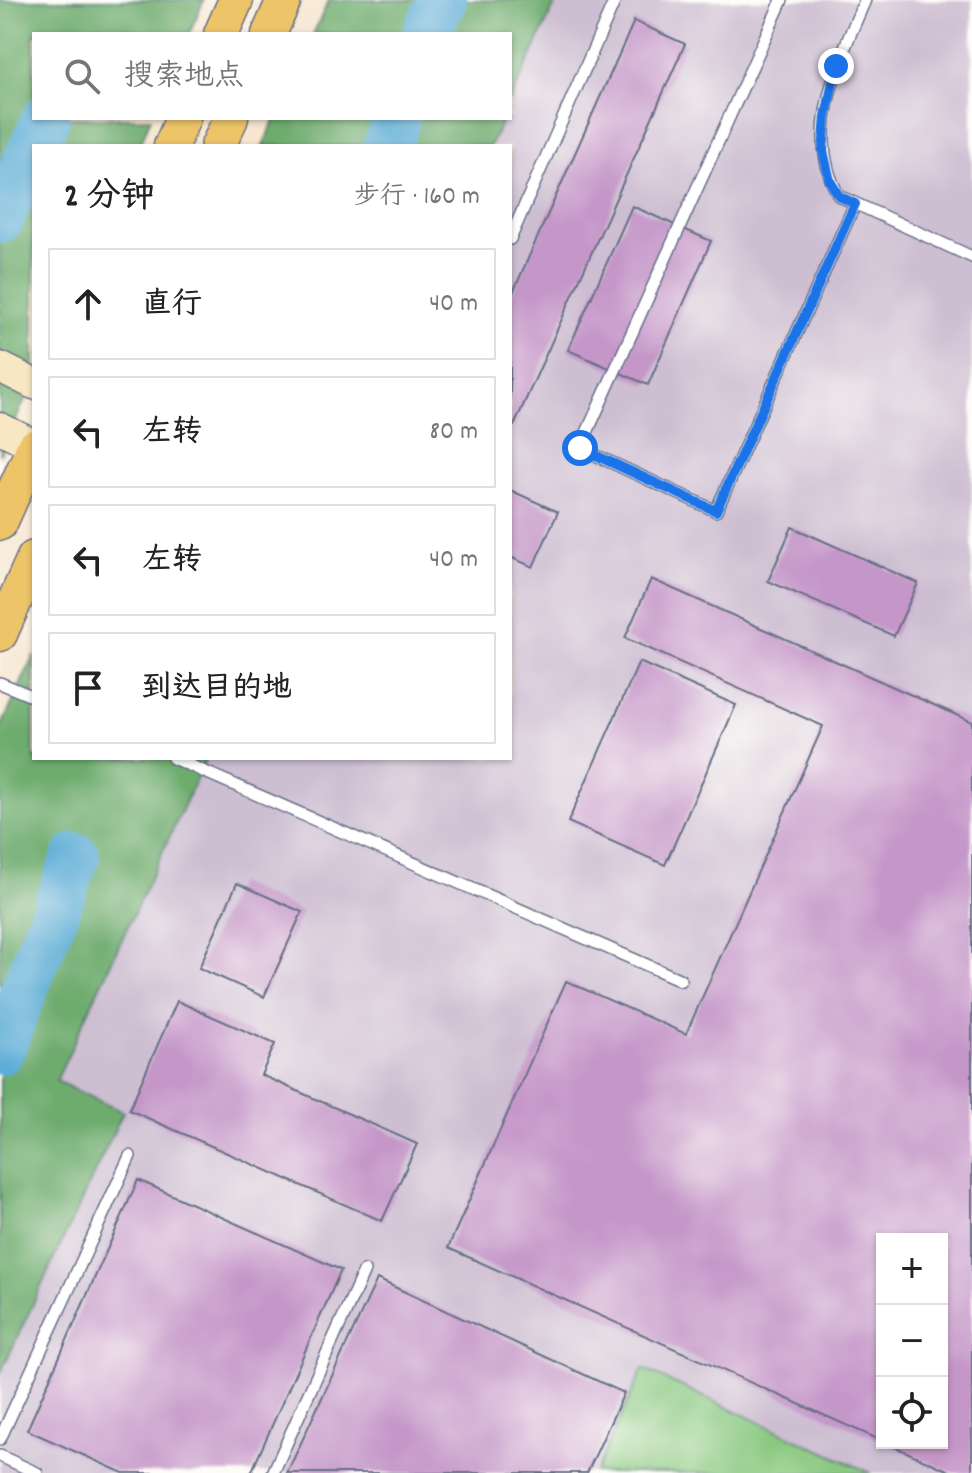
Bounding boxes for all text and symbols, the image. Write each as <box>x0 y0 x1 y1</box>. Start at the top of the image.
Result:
search box <box>32 32 512 120</box>
route end <box>818 48 854 84</box>
icon: search <box>60 54 104 98</box>
text: 搜索地点 <box>124 57 244 100</box>
text: 2 分钟 <box>64 174 155 223</box>
text: 步行 · 160 m <box>354 179 480 216</box>
icon: ahead <box>66 282 110 326</box>
text: 直行 <box>142 285 202 328</box>
text: 40 m <box>429 286 478 323</box>
icon: left <box>66 410 110 454</box>
text: 左转 <box>142 413 202 456</box>
text: 80 m <box>430 414 478 451</box>
route start <box>562 430 598 466</box>
icon: left <box>66 538 110 582</box>
text: 左转 <box>142 541 202 584</box>
text: 40 m <box>429 542 478 579</box>
icon: arrive <box>66 666 110 710</box>
text: 到达目的地 <box>142 669 292 712</box>
map controls <box>876 1233 948 1449</box>
button: + <box>876 1233 948 1305</box>
button: − <box>876 1305 948 1377</box>
button: locate <box>876 1377 948 1449</box>

